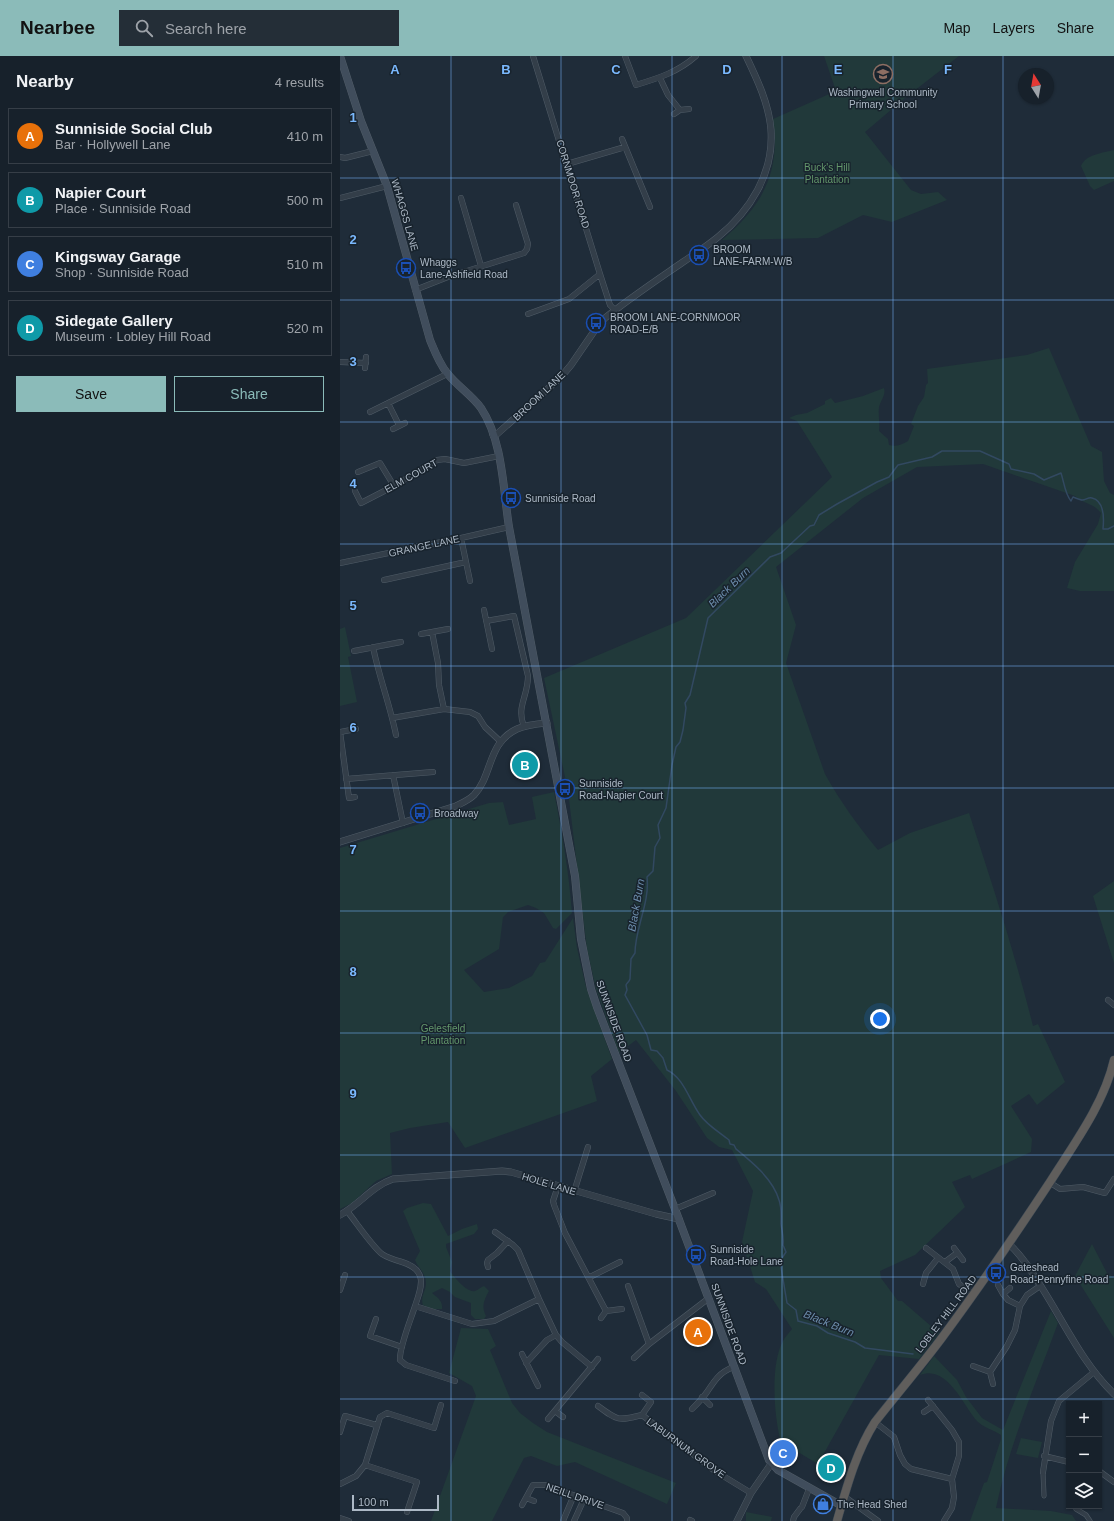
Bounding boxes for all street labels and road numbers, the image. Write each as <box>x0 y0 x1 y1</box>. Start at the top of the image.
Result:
street label: CORNMOOR ROAD <box>554 138 592 230</box>
street label: WHAGGS LANE <box>389 178 421 253</box>
street label: BROOM LANE <box>511 369 567 423</box>
street label: ELM COURT <box>383 457 439 495</box>
street label: GRANGE LANE <box>388 533 461 559</box>
street label: SUNNISIDE ROAD <box>594 979 634 1063</box>
street label: HOLE LANE <box>521 1171 578 1198</box>
street label: LOBLEY HILL ROAD <box>913 1273 979 1355</box>
street label: SUNNISIDE ROAD <box>709 1282 749 1366</box>
street label: LABURNUM GROVE <box>644 1416 728 1481</box>
street label: NEILL DRIVE <box>544 1481 606 1511</box>

